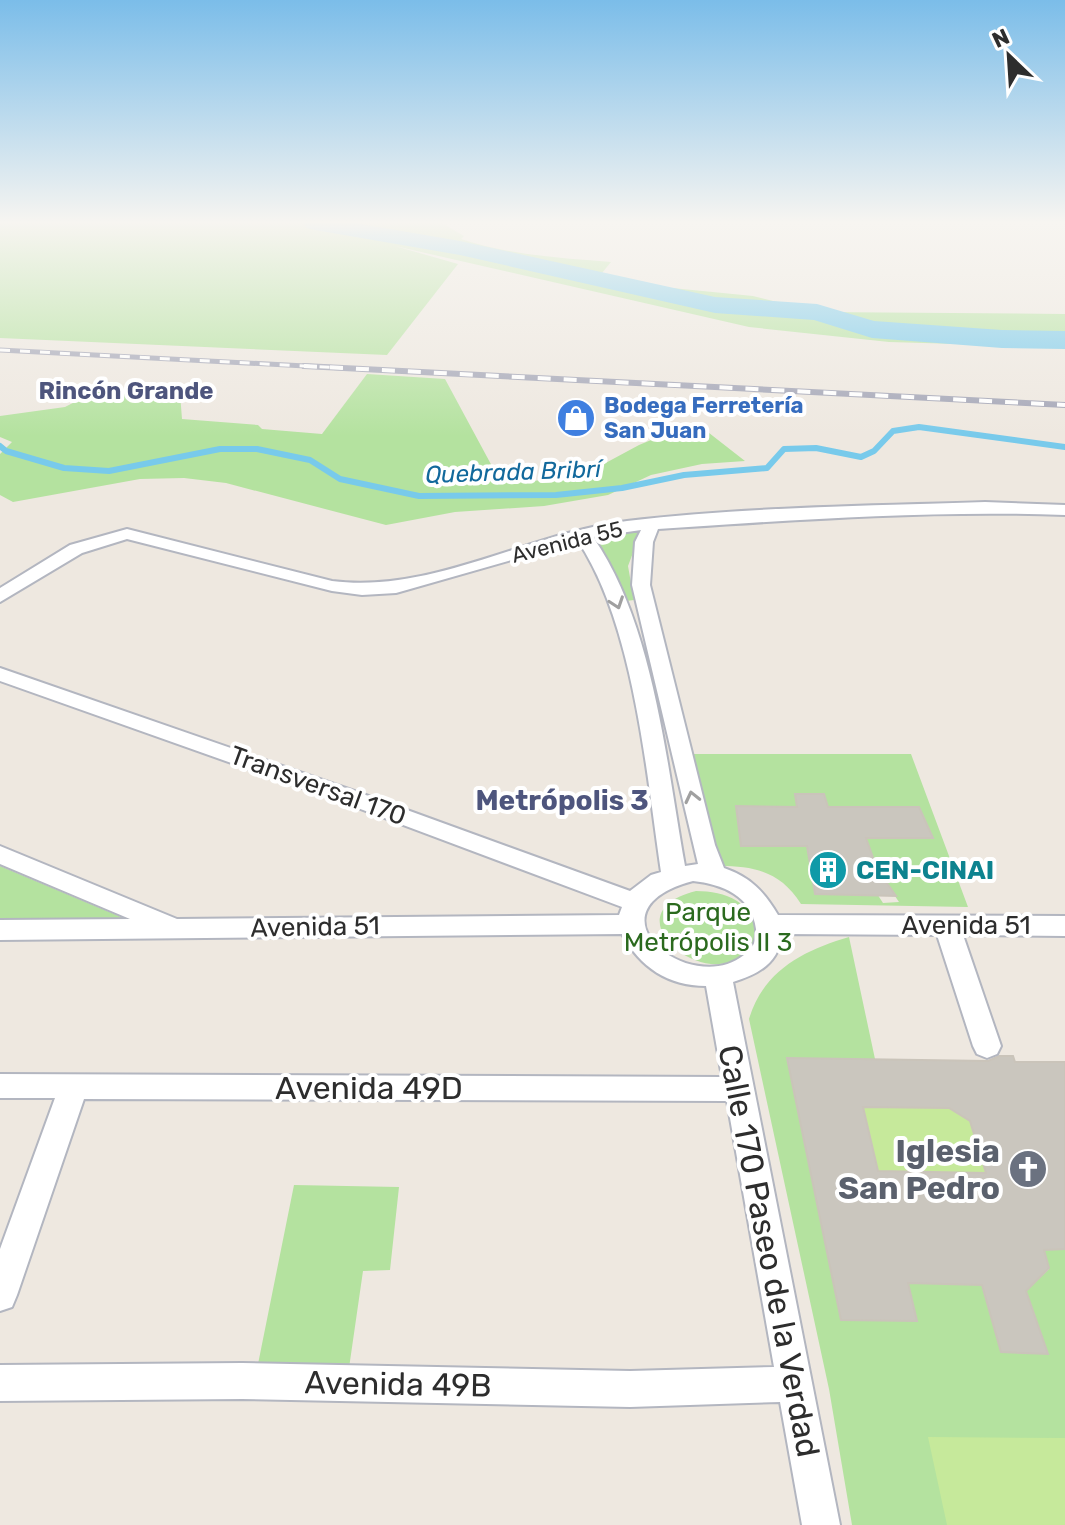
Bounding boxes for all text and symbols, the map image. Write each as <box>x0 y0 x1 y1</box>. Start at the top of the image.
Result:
north arrow <box>969 16 1049 96</box>
text: N <box>988 23 1014 54</box>
district label: Rincón Grande <box>38 377 214 405</box>
place label: Bodega Ferretería San Juan <box>604 392 803 444</box>
shop icon: Bodega Ferretería San Juan <box>555 397 597 439</box>
water label: Quebrada Bribrí <box>424 455 605 489</box>
street label: Avenida 55 <box>509 515 625 569</box>
one-way arrow <box>607 595 624 609</box>
street label: Transversal 170 <box>226 740 410 832</box>
district label: Metrópolis 3 <box>475 784 649 817</box>
one-way arrow <box>684 790 701 804</box>
building icon: CEN-CINAI <box>807 849 849 891</box>
place label: CEN-CINAI <box>856 855 994 886</box>
park label: Parque Metrópolis II 3 <box>624 897 792 958</box>
street label: Avenida 51 <box>250 910 380 944</box>
street label: Avenida 51 <box>901 910 1031 941</box>
street label: Calle 170 Paseo de la Verdad <box>710 1042 828 1460</box>
street label: Avenida 49D <box>275 1069 463 1107</box>
place label: Iglesia San Pedro <box>838 1132 1000 1207</box>
church icon: Iglesia San Pedro <box>1007 1148 1049 1190</box>
street label: Avenida 49B <box>304 1363 492 1405</box>

